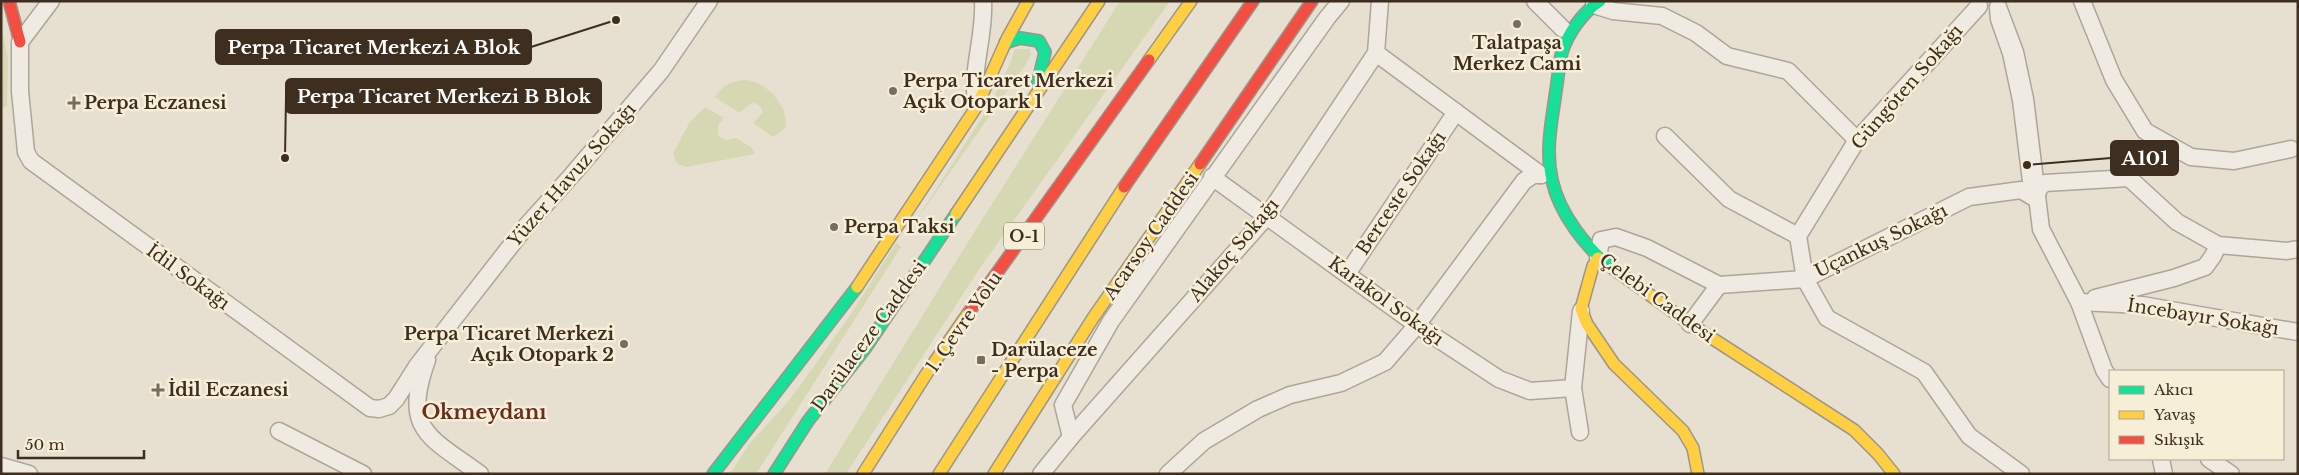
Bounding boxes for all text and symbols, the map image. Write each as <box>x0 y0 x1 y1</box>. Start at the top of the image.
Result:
marker: Talatpaşa Merkez Cami <box>1511 18 1523 30</box>
street label: Güngöten Sokağı <box>1847 20 1967 154</box>
callout: Perpa Ticaret Merkezi A Blok <box>216 30 531 64</box>
place label: Talatpaşa Merkez Cami <box>1453 32 1582 75</box>
text: Perpa Ticaret Merkezi A Blok <box>228 36 521 59</box>
place label: Perpa Ticaret Merkezi Açık Otopark 1 <box>902 70 1114 113</box>
callout: Perpa Ticaret Merkezi B Blok <box>286 79 601 113</box>
text: Perpa Ticaret Merkezi B Blok <box>297 85 591 108</box>
marker: Perpa Ticaret Merkezi Açık Otopark 1 <box>887 85 899 97</box>
place label: Perpa Eczanesi <box>84 92 227 114</box>
marker: Perpa Eczanesi <box>68 97 80 109</box>
street label: Yüzer Havuz Sokağı <box>503 98 641 252</box>
street label: Berceste Sokağı <box>1352 127 1450 259</box>
callout: A101 <box>2111 141 2178 175</box>
text: A101 <box>2121 147 2168 170</box>
street label: Acarsoy Caddesi <box>1098 168 1203 305</box>
street label: Alakoç Sokağı <box>1184 194 1284 307</box>
street label: Uçankuş Sokağı <box>1811 199 1951 283</box>
place label: Perpa Taksi <box>844 216 955 238</box>
marker: Perpa Taksi <box>828 221 840 233</box>
road number: O-1 <box>1004 222 1044 250</box>
street label: İdil Sokağı <box>142 239 235 315</box>
street label: Çelebi Caddesi <box>1595 249 1719 347</box>
street label: Karakol Sokağı <box>1324 252 1448 350</box>
street label: Darülaceze Caddesi <box>807 256 931 416</box>
street label: 1. Çevre Yolu <box>921 267 1007 377</box>
street label: İncebayır Sokağı <box>2125 293 2281 340</box>
place label: Perpa Ticaret Merkezi Açık Otopark 2 <box>404 323 614 366</box>
marker: Perpa Ticaret Merkezi Açık Otopark 2 <box>618 338 630 350</box>
place label: Darülaceze - Perpa <box>991 339 1098 382</box>
marker: Darülaceze - Perpa <box>975 354 987 366</box>
legend <box>2109 370 2284 460</box>
place label: İdil Eczanesi <box>168 378 289 401</box>
text: Akıcı <box>2153 380 2193 399</box>
marker: İdil Eczanesi <box>152 384 164 396</box>
district label: Okmeydanı <box>421 400 547 424</box>
text: Yavaş <box>2153 405 2196 424</box>
scale bar <box>18 428 144 460</box>
text: Sıkışık <box>2154 430 2205 449</box>
text: 50 m <box>25 435 65 454</box>

